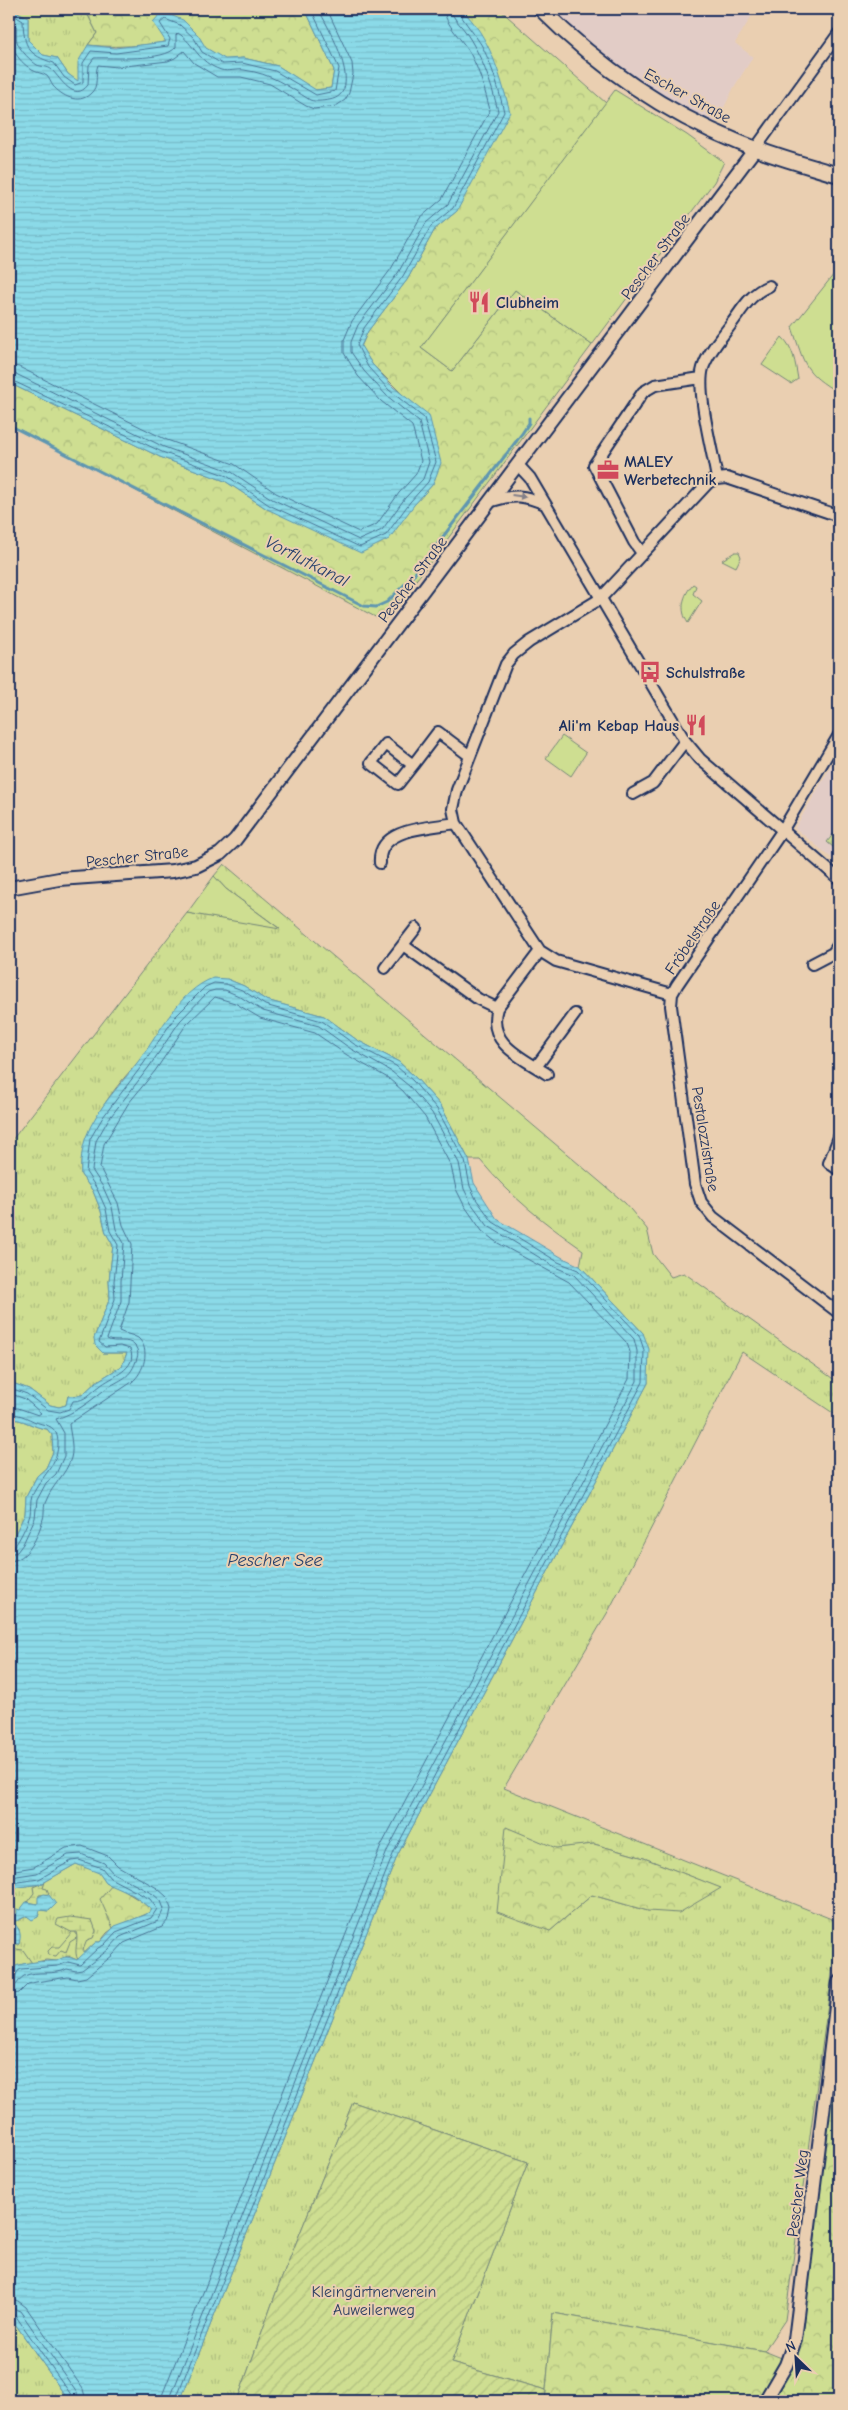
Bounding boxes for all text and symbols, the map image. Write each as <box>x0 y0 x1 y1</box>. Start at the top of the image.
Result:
street label: Escher Straße <box>641 65 734 127</box>
street label: Pescher Straße <box>618 210 694 303</box>
restaurant icon: Clubheim <box>466 289 492 315</box>
place label: Clubheim <box>496 294 559 312</box>
place label: MALEY Werbetechnik <box>624 453 717 489</box>
office icon: MALEY Werbetechnik <box>595 457 621 483</box>
one-way arrow <box>511 492 527 500</box>
water label: Vorflutkanal <box>261 531 353 592</box>
street label: Pescher Straße <box>375 533 451 626</box>
bus stop icon: Schulstraße <box>637 659 663 685</box>
place label: Schulstraße <box>666 664 745 682</box>
restaurant icon: Ali'm Kebap Haus <box>683 712 709 738</box>
place label: Ali'm Kebap Haus <box>559 717 679 735</box>
street label: Pescher Straße <box>85 843 189 871</box>
street label: Fröbelstraße <box>661 897 724 978</box>
street label: Pestalozzistraße <box>688 1085 722 1193</box>
water label: Pescher See <box>227 1550 323 1571</box>
street label: Pescher Weg <box>784 2148 812 2238</box>
park label: Kleingärtnerverein Auweilerweg <box>312 2283 436 2319</box>
north arrow <box>770 2332 820 2382</box>
text: N <box>783 2337 798 2356</box>

